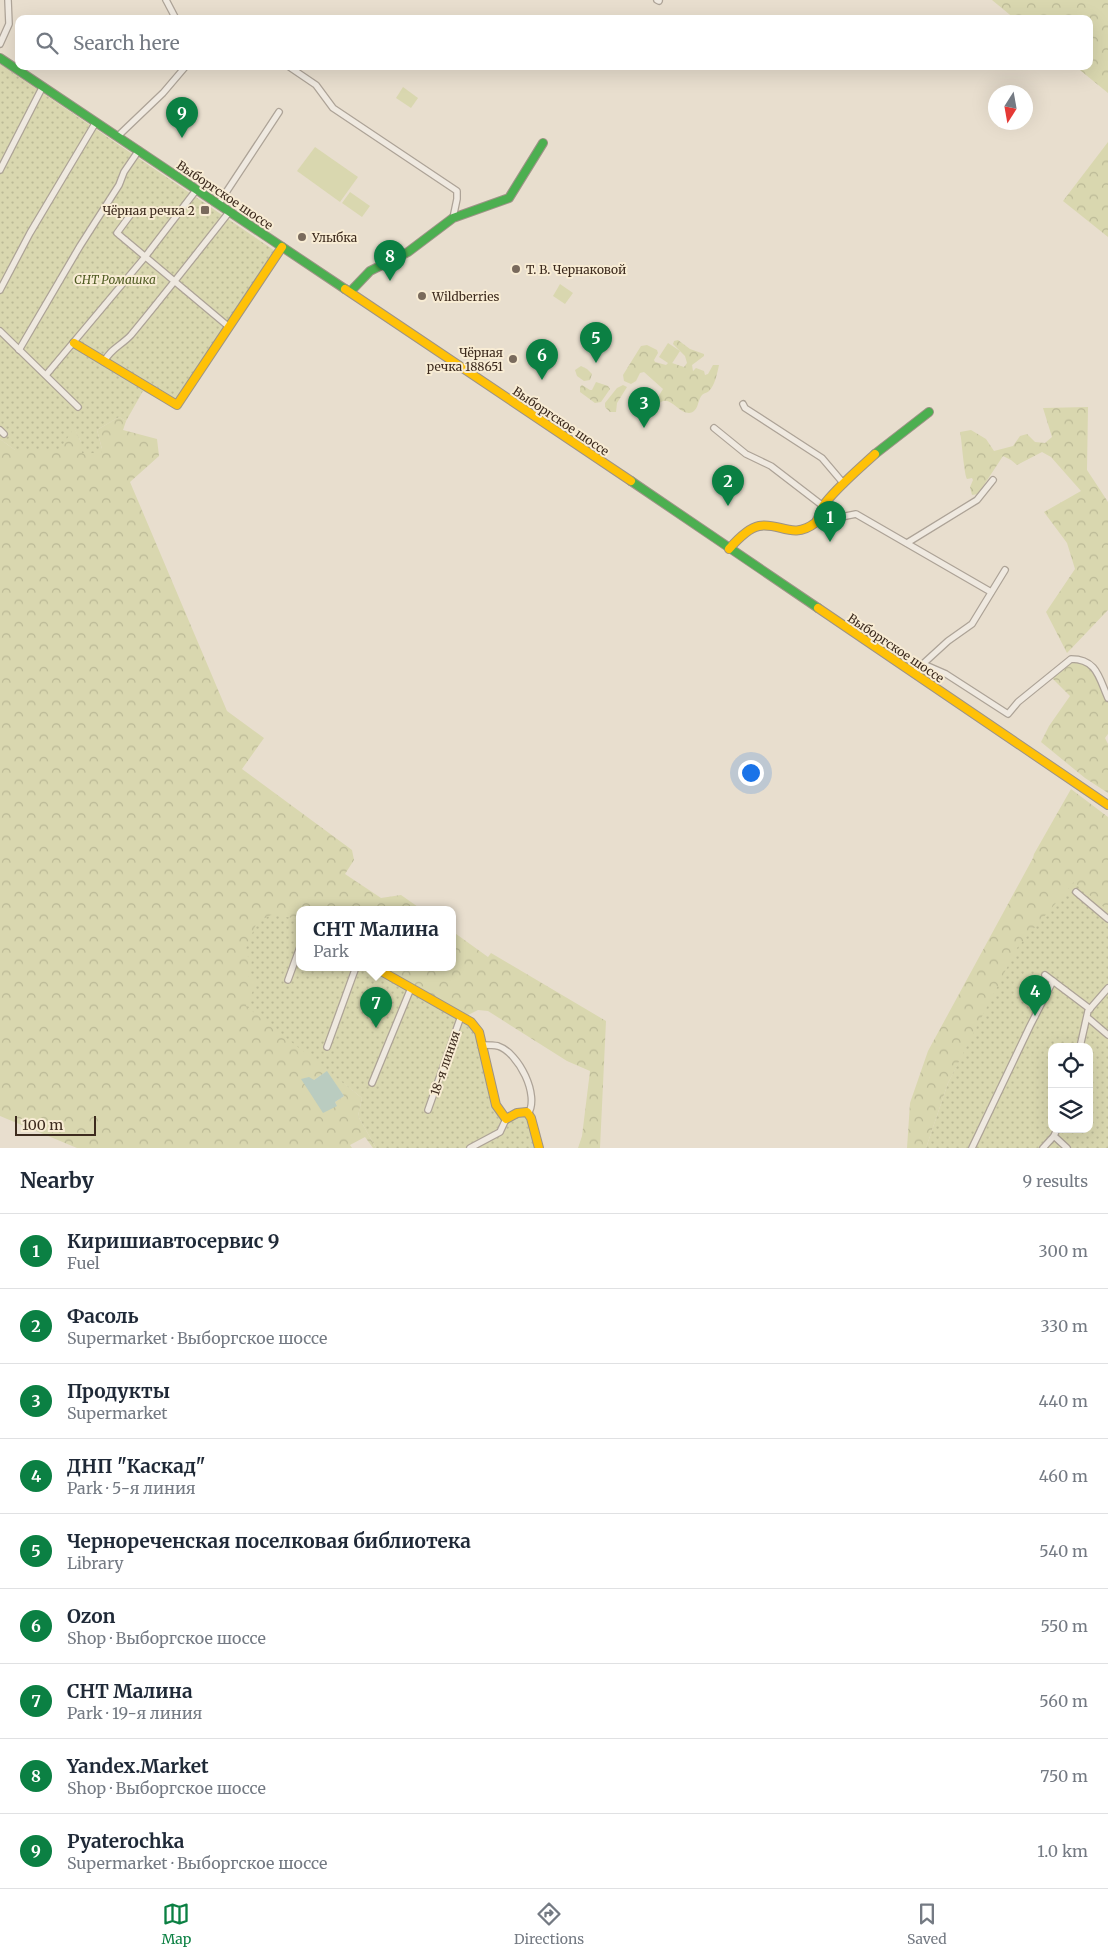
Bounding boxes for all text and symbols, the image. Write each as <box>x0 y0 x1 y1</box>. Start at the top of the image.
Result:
search box <box>15 15 1093 70</box>
icon: search <box>33 29 61 57</box>
text: Search here <box>73 31 180 55</box>
north arrow <box>988 85 1033 130</box>
pin: 9 <box>166 97 198 138</box>
street label: Выборгское шоссе <box>174 157 276 233</box>
place label: Чёрная речка 2 <box>103 203 195 218</box>
marker: Чёрная речка 2 <box>199 204 211 216</box>
place label: Улыбка <box>311 230 358 245</box>
marker: Улыбка <box>296 231 308 243</box>
pin: 8 <box>374 240 406 281</box>
place label: Т. В. Чернаковой <box>526 262 626 277</box>
marker: Т. В. Чернаковой <box>510 263 522 275</box>
park label: СНТ Ромашка <box>74 272 156 287</box>
place label: Wildberries <box>431 289 500 304</box>
marker: Wildberries <box>416 290 428 302</box>
pin: 5 <box>580 322 612 363</box>
pin: 6 <box>526 339 558 380</box>
place label: Чёрная речка 188651 <box>427 345 504 374</box>
marker: Чёрная речка 188651 <box>507 353 519 365</box>
street label: Выборгское шоссе <box>510 383 612 459</box>
pin: 3 <box>628 387 660 428</box>
pin: 2 <box>712 465 744 506</box>
pin: 1 <box>814 501 846 542</box>
street label: Выборгское шоссе <box>845 610 947 686</box>
your location <box>738 760 764 786</box>
popup <box>296 906 456 971</box>
text: СНТ Малина <box>313 917 439 941</box>
text: Park <box>313 941 349 961</box>
pin: 4 <box>1019 975 1051 1016</box>
pin: 7 <box>360 987 392 1028</box>
street label: 18-я линия <box>427 1029 463 1097</box>
map controls <box>1048 1043 1093 1133</box>
button: locate <box>1048 1043 1093 1088</box>
button: layers <box>1048 1088 1093 1133</box>
scale bar <box>15 1113 96 1136</box>
text: 100 m <box>22 1116 63 1134</box>
text: Nearby <box>20 1167 94 1194</box>
text: 9 results <box>1023 1171 1088 1191</box>
text: Киришиавтосервис 9 <box>67 1229 280 1253</box>
text: 1 <box>32 1241 40 1261</box>
text: 300 m <box>1039 1241 1088 1261</box>
text: Fuel <box>67 1253 100 1273</box>
text: Фасоль <box>67 1304 139 1328</box>
text: 2 <box>31 1316 41 1336</box>
text: 330 m <box>1041 1316 1088 1336</box>
text: Supermarket · Выборгское шоссе <box>67 1328 327 1348</box>
text: Продукты <box>67 1379 170 1403</box>
text: 3 <box>31 1391 41 1411</box>
text: 440 m <box>1038 1391 1088 1411</box>
text: Supermarket <box>67 1403 168 1423</box>
text: ДНП "Каскад" <box>67 1454 205 1478</box>
text: 4 <box>31 1466 41 1486</box>
text: 460 m <box>1039 1466 1088 1486</box>
text: Park · 5-я линия <box>67 1478 196 1498</box>
text: Чернореченская поселковая библиотека <box>67 1529 471 1553</box>
text: 5 <box>31 1541 41 1561</box>
text: 540 m <box>1039 1541 1088 1561</box>
text: Library <box>67 1553 124 1573</box>
text: Ozon <box>67 1604 116 1628</box>
text: 6 <box>31 1616 41 1636</box>
text: 550 m <box>1040 1616 1088 1636</box>
text: Shop · Выборгское шоссе <box>67 1628 266 1648</box>
text: СНТ Малина <box>67 1679 193 1703</box>
text: 7 <box>31 1691 41 1711</box>
text: 560 m <box>1039 1691 1088 1711</box>
text: Park · 19-я линия <box>67 1703 202 1723</box>
text: Yandex.Market <box>67 1754 209 1778</box>
text: 8 <box>31 1766 41 1786</box>
text: 750 m <box>1040 1766 1088 1786</box>
text: Shop · Выборгское шоссе <box>67 1778 266 1798</box>
text: Pyaterochka <box>67 1829 184 1853</box>
text: 9 <box>31 1841 41 1861</box>
text: 1.0 km <box>1037 1841 1088 1861</box>
text: Supermarket · Выборгское шоссе <box>67 1853 327 1873</box>
tab: Map <box>161 1900 191 1948</box>
tab: Directions <box>514 1900 584 1948</box>
tab: Saved <box>907 1900 947 1948</box>

